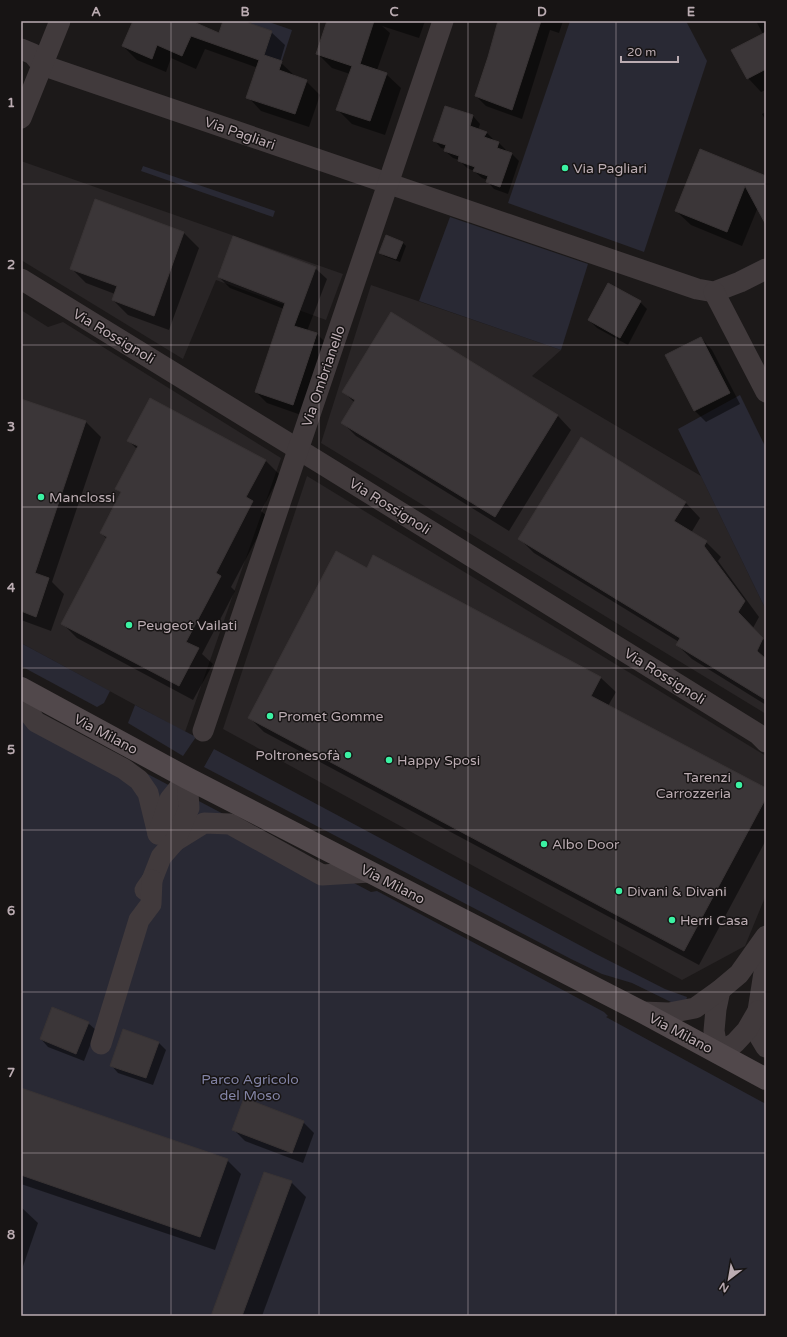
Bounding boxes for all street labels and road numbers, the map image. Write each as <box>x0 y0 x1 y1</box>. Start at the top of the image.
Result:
street label: Via Pagliari <box>202 113 278 154</box>
street label: Via Rossignoli <box>70 305 158 368</box>
street label: Via Ombrianello <box>298 323 349 429</box>
street label: Via Rossignoli <box>346 475 434 538</box>
street label: Via Rossignoli <box>621 645 709 708</box>
street label: Via Milano <box>71 711 141 758</box>
street label: Via Milano <box>358 861 428 908</box>
street label: Via Milano <box>646 1010 716 1057</box>

